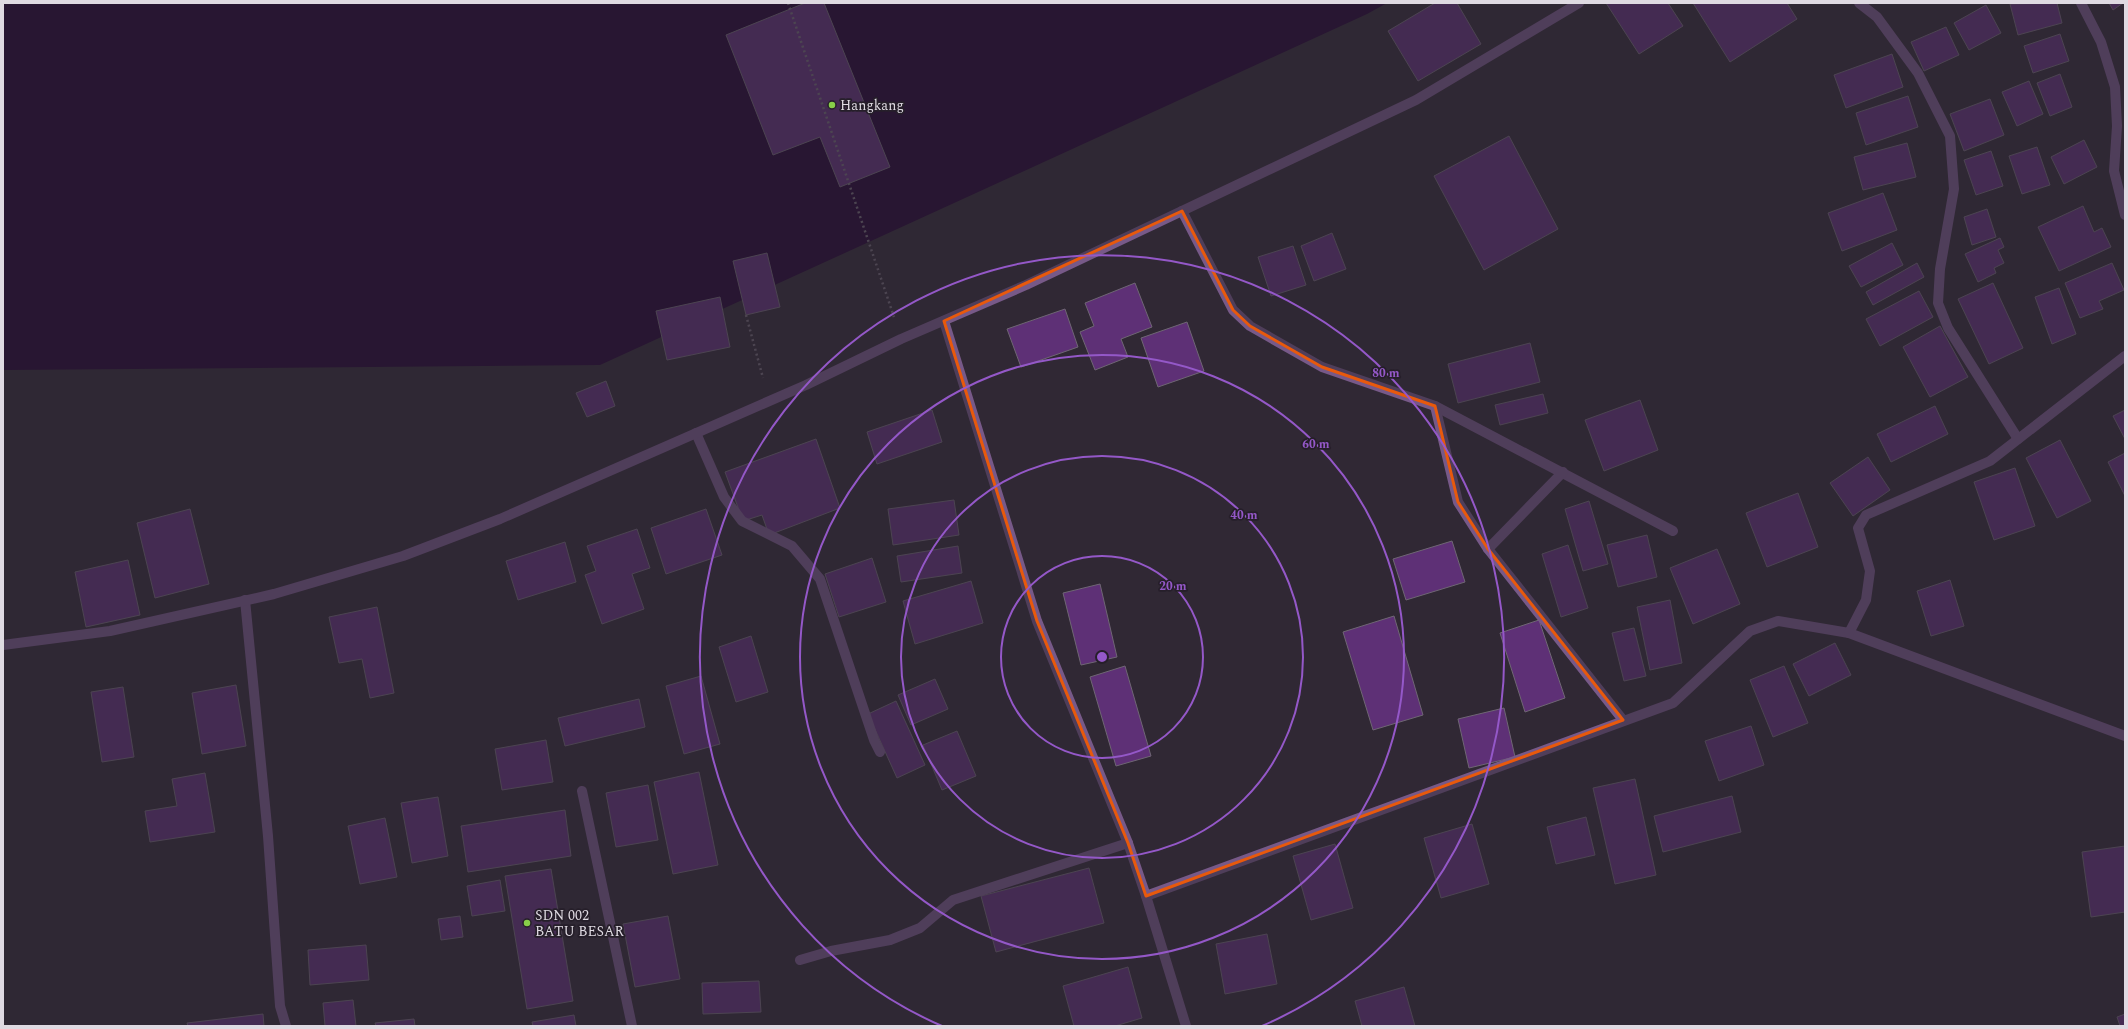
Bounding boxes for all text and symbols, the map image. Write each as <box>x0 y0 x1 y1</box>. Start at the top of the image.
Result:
place label: Hangkang <box>840 95 904 116</box>
marker: Hangkang <box>827 100 837 110</box>
text: 80 m <box>1372 364 1400 383</box>
text: 60 m <box>1302 435 1330 454</box>
text: 40 m <box>1230 506 1258 525</box>
text: 20 m <box>1159 577 1187 596</box>
centre of rings <box>1095 650 1109 664</box>
place label: SDN 002 BATU BESAR <box>535 905 624 942</box>
marker: SDN 002 BATU BESAR <box>522 918 532 928</box>

